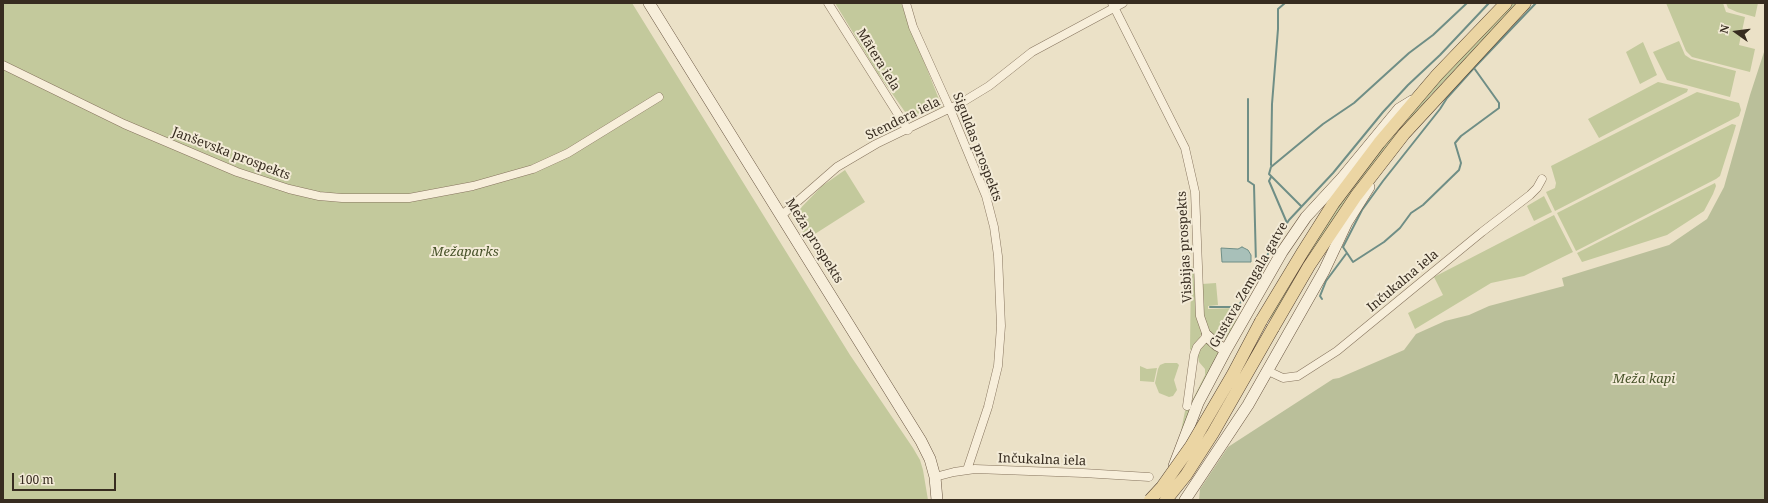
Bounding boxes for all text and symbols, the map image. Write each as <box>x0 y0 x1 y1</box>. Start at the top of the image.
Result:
north arrow <box>1716 12 1756 52</box>
text: N <box>1716 23 1732 35</box>
street label: Mātera iela <box>853 26 903 94</box>
street label: Siguldas prospekts <box>949 90 1005 204</box>
street label: Stendera iela <box>863 94 943 144</box>
street label: Janševska prospekts <box>170 124 292 184</box>
street label: Visbijas prospekts <box>1174 191 1196 303</box>
street label: Meža prospekts <box>782 196 846 286</box>
street label: Gustava Zemgala gatve <box>1207 219 1291 351</box>
park label: Mežaparks <box>431 244 499 260</box>
street label: Inčukalna iela <box>1364 247 1442 315</box>
park label: Meža kapi <box>1613 371 1675 387</box>
street label: Inčukalna iela <box>998 451 1086 469</box>
scale bar <box>14 465 118 491</box>
text: 100 m <box>19 471 54 488</box>

